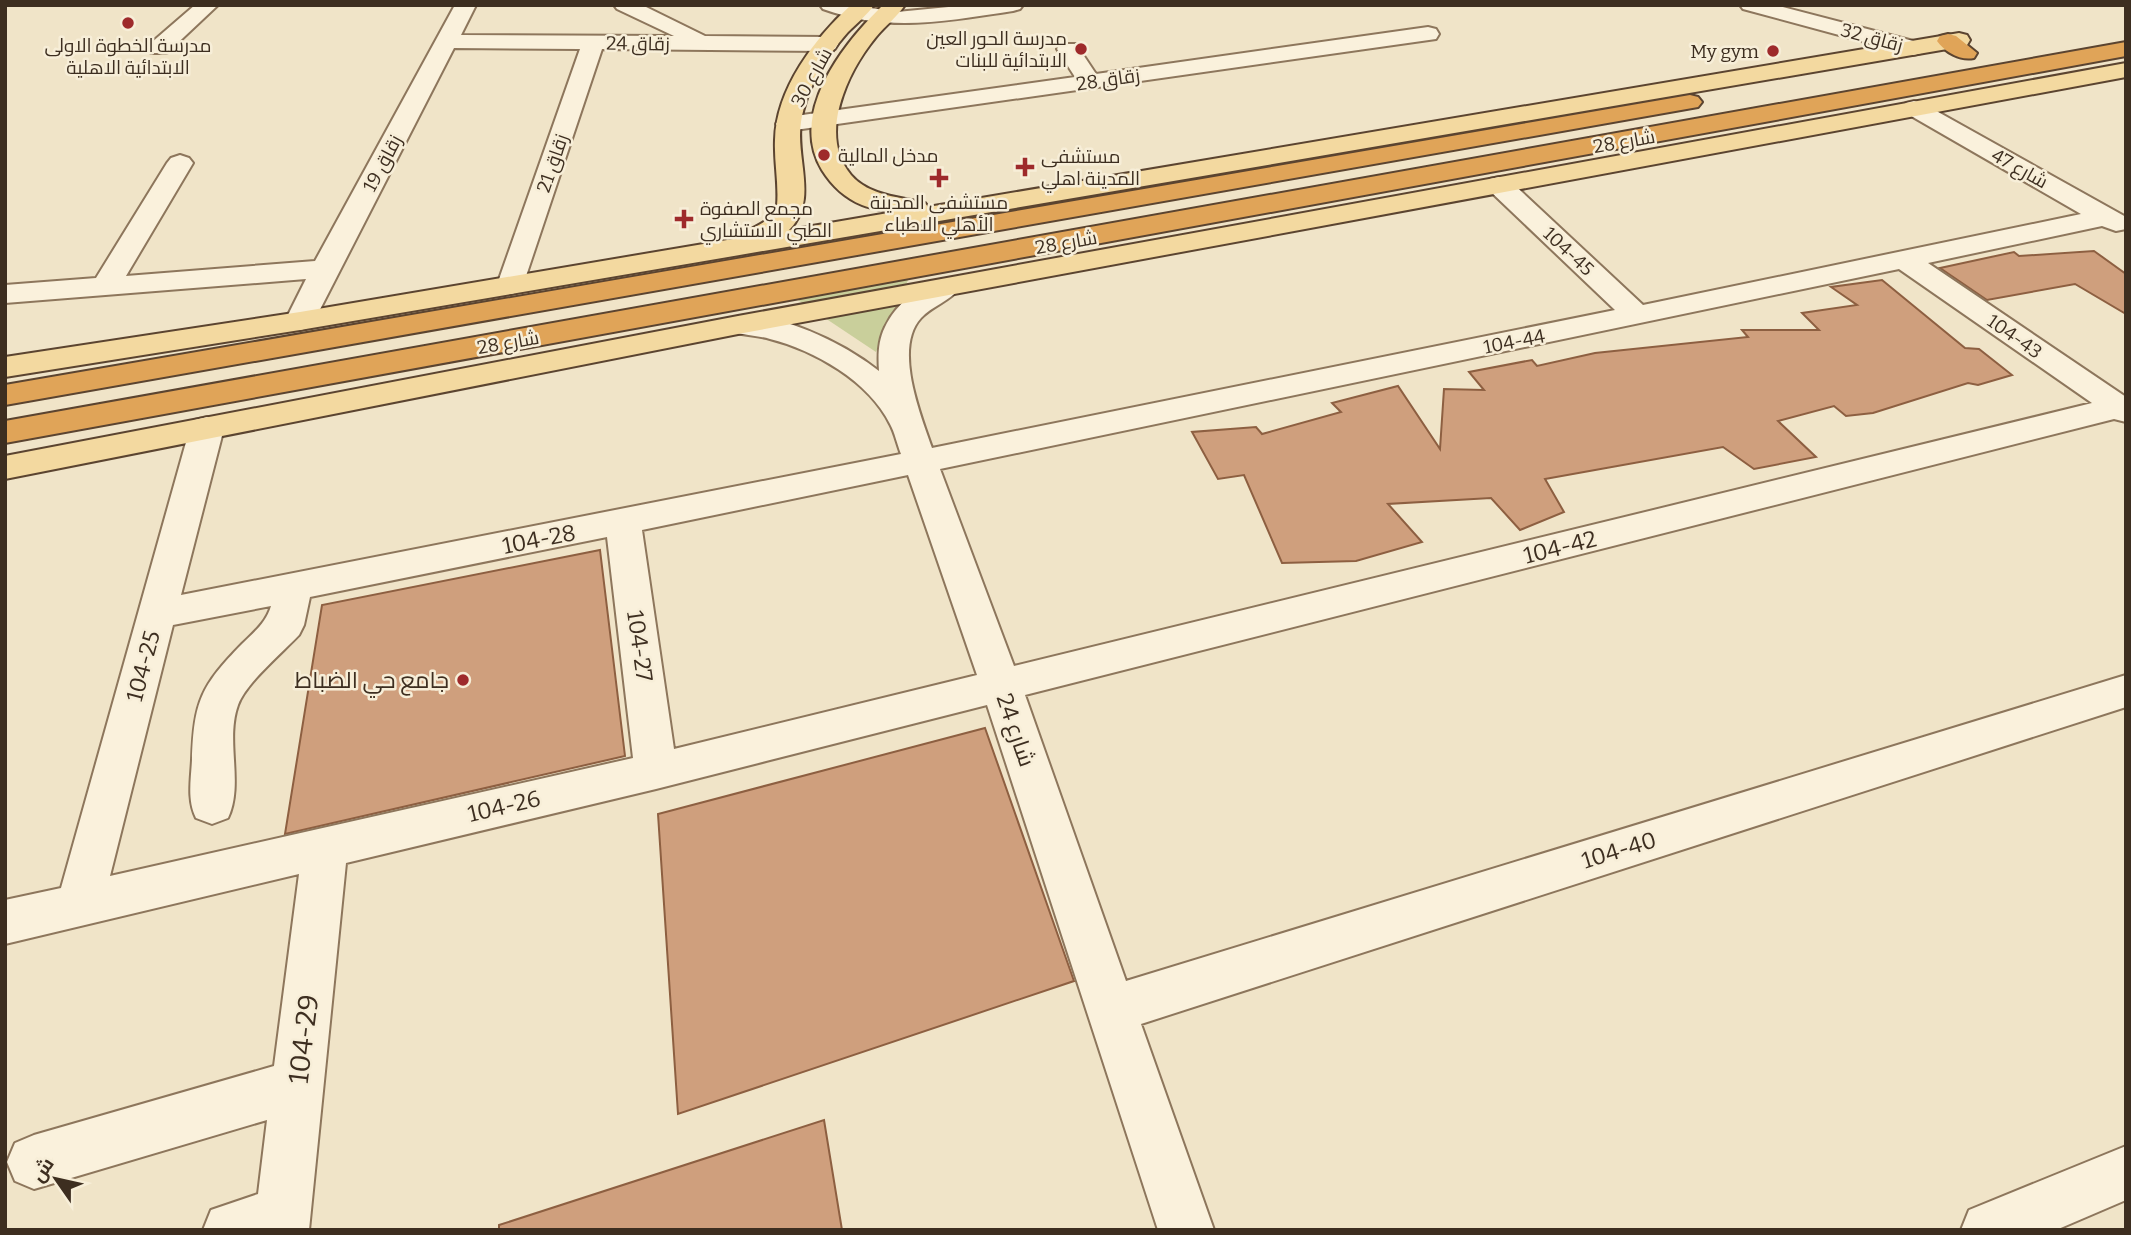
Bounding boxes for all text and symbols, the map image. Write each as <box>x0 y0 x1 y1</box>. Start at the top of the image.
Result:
marker: مدرسة الخطوة الاولى الابتدائية الاهلية <box>120 15 136 31</box>
street label: زقاق 32 <box>1838 18 1906 58</box>
place label: مدرسة الحور العين الابتدائية للبنات <box>926 27 1067 72</box>
street label: زقاق 24 <box>606 31 670 57</box>
place label: مدرسة الخطوة الاولى الابتدائية الاهلية <box>45 34 211 79</box>
place label: My gym <box>1690 40 1759 63</box>
marker: مدرسة الحور العين الابتدائية للبنات <box>1073 41 1089 57</box>
marker: My gym <box>1765 43 1781 59</box>
street label: شارع 30 <box>786 44 839 112</box>
street label: زقاق 28 <box>1075 64 1142 96</box>
street label: شارع 28 <box>1591 125 1657 160</box>
street label: زقاق 19 <box>358 131 408 196</box>
street label: زقاق 21 <box>532 131 574 196</box>
place label: مدخل المالية <box>838 144 939 167</box>
street label: شارع 47 <box>1987 144 2052 195</box>
place label: مستشفى المدينة اهلي <box>1041 145 1140 193</box>
marker: مدخل المالية <box>816 147 832 163</box>
marker: مستشفى المدينة اهلي <box>1015 157 1035 177</box>
marker: مستشفى المدينة الأهلي الاطباء <box>929 168 949 188</box>
place label: مستشفى المدينة الأهلي الاطباء <box>870 191 1008 239</box>
place label: مجمع الصفوة الطبي الاستشاري <box>700 197 832 245</box>
marker: مجمع الصفوة الطبي الاستشاري <box>674 209 694 229</box>
street label: 104-45 <box>1539 222 1599 281</box>
street label: شارع 28 <box>1033 226 1099 261</box>
street label: 104-43 <box>1983 309 2047 364</box>
street label: 104-44 <box>1481 324 1547 359</box>
street label: شارع 28 <box>475 326 541 361</box>
street label: 104-28 <box>500 518 578 560</box>
street label: 104-42 <box>1521 524 1599 570</box>
street label: 104-27 <box>621 609 659 684</box>
street label: 104-25 <box>120 627 166 705</box>
place label: جامع حي الضباط <box>295 666 449 698</box>
marker: جامع حي الضباط <box>455 672 471 688</box>
street label: شارع 24 <box>989 690 1041 771</box>
street label: 104-26 <box>465 784 543 828</box>
street label: 104-40 <box>1578 825 1660 875</box>
street label: 104-29 <box>282 993 325 1086</box>
north arrow <box>21 1144 91 1214</box>
text: ش <box>26 1153 59 1186</box>

